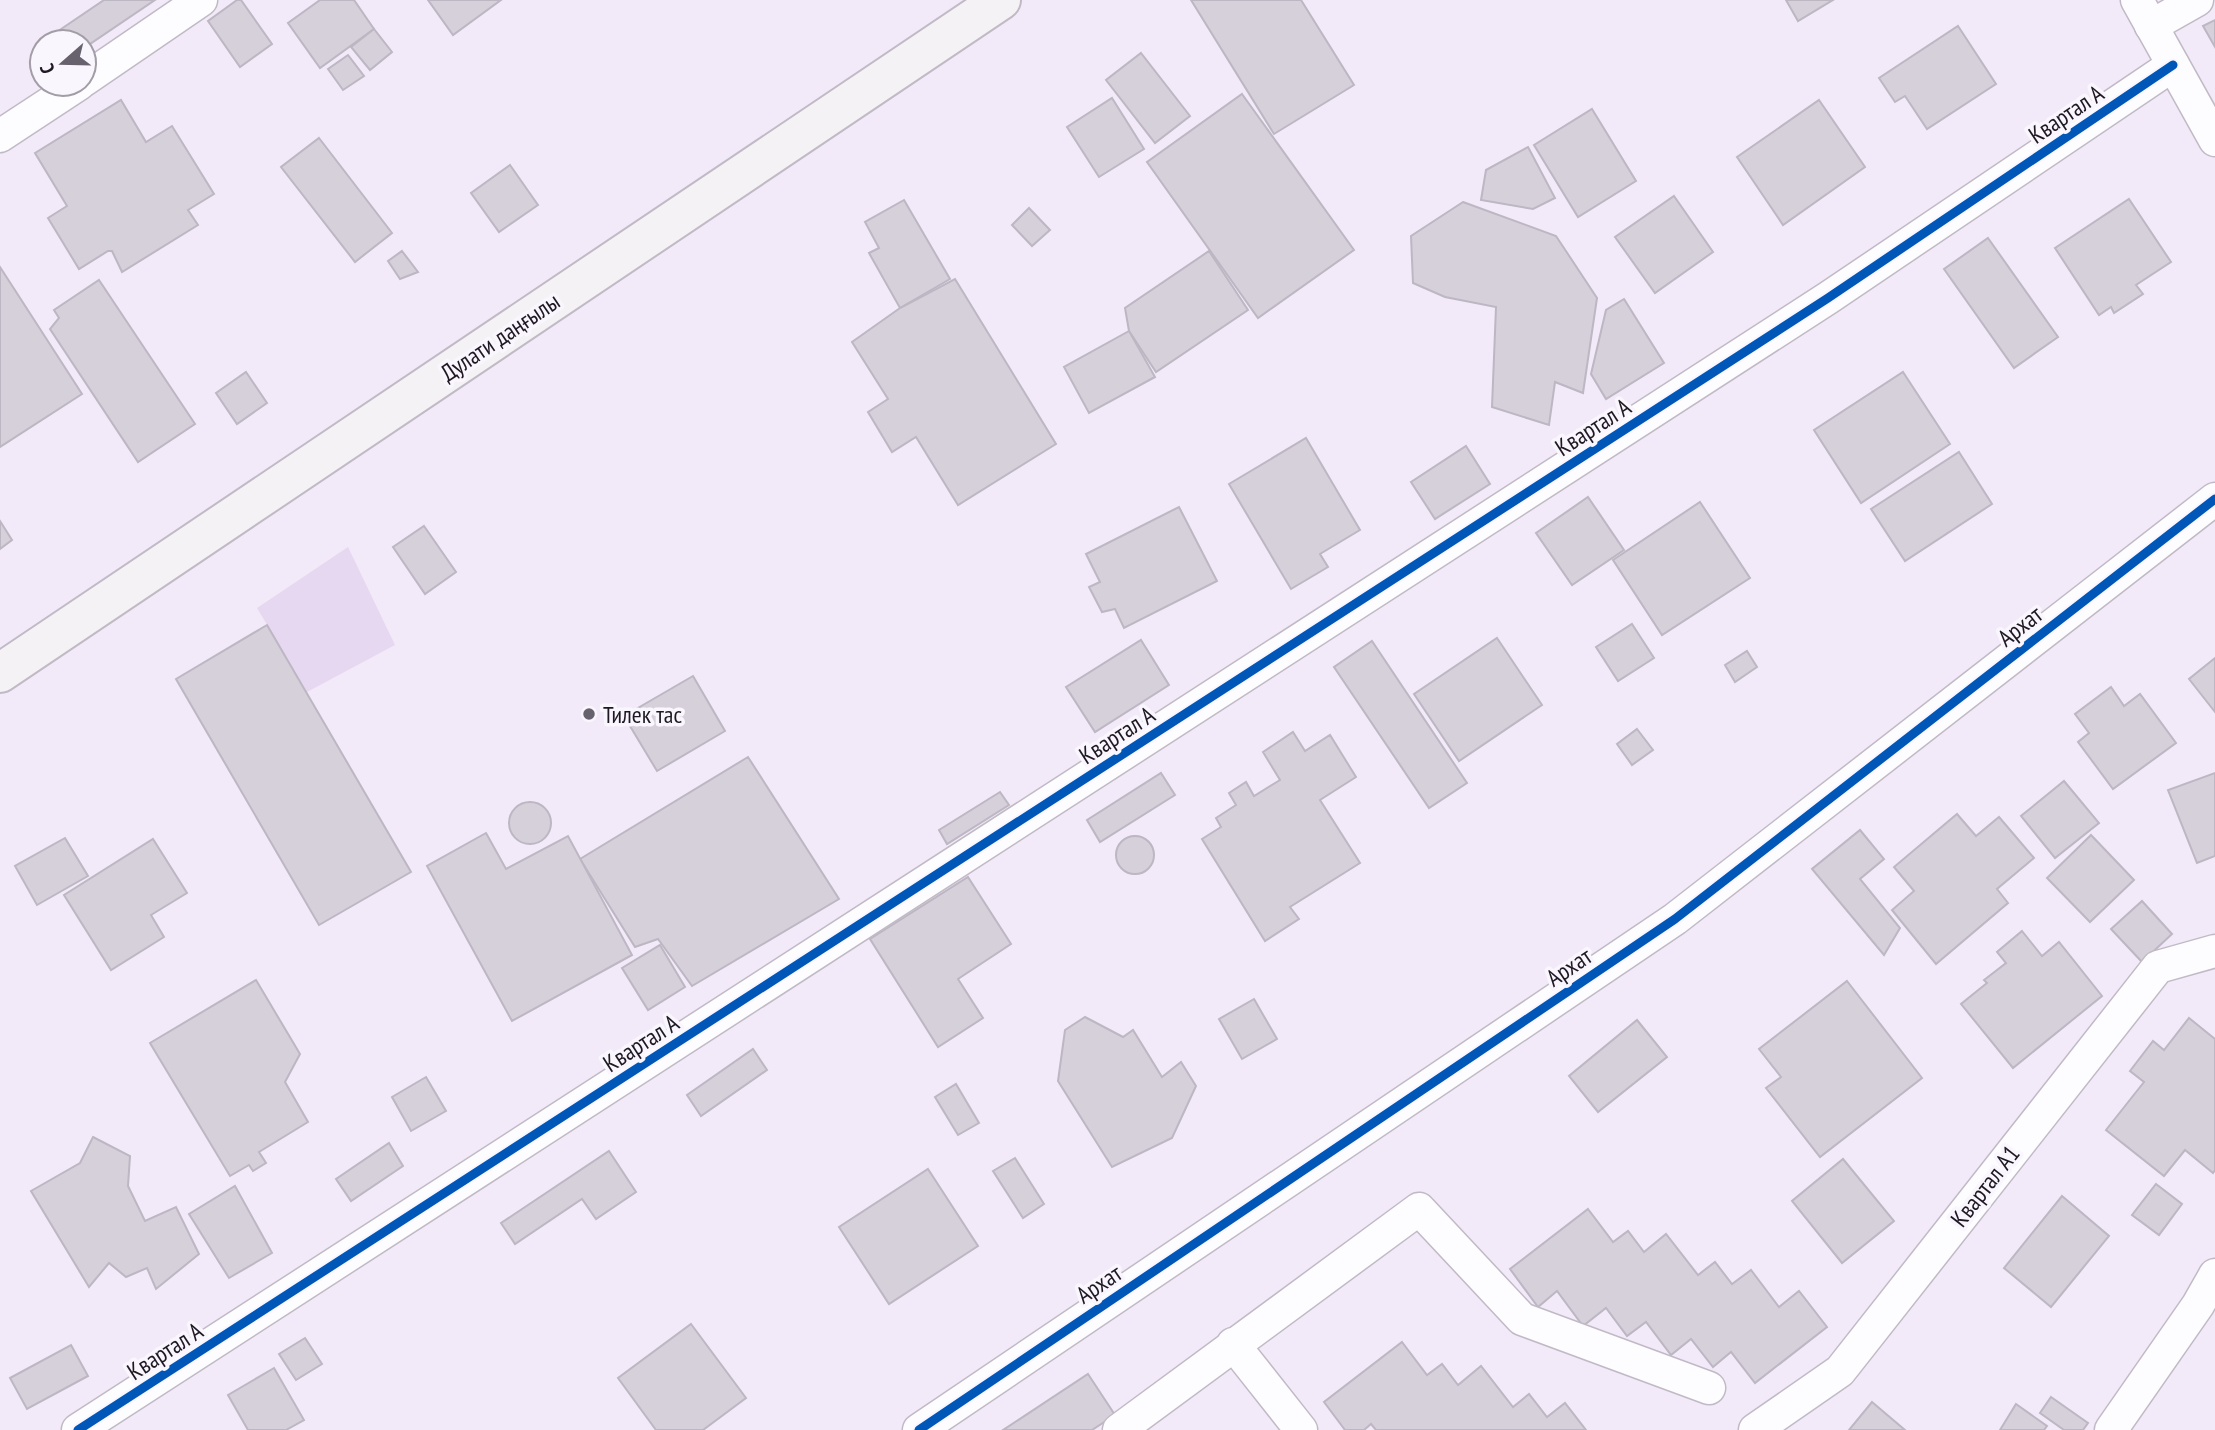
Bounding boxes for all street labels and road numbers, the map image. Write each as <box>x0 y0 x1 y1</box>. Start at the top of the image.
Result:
street label: Квартал А <box>2022 77 2110 150</box>
street label: Дулати даңғылы <box>434 286 566 388</box>
street label: Квартал А <box>1549 391 1637 463</box>
street label: Архат <box>1991 599 2049 653</box>
street label: Квартал А <box>1073 699 1161 771</box>
street label: Архат <box>1540 940 1598 993</box>
street label: Квартал А <box>597 1007 685 1079</box>
street label: Квартал А1 <box>1944 1139 2026 1233</box>
street label: Архат <box>1070 1257 1128 1310</box>
street label: Квартал А <box>121 1315 209 1387</box>

